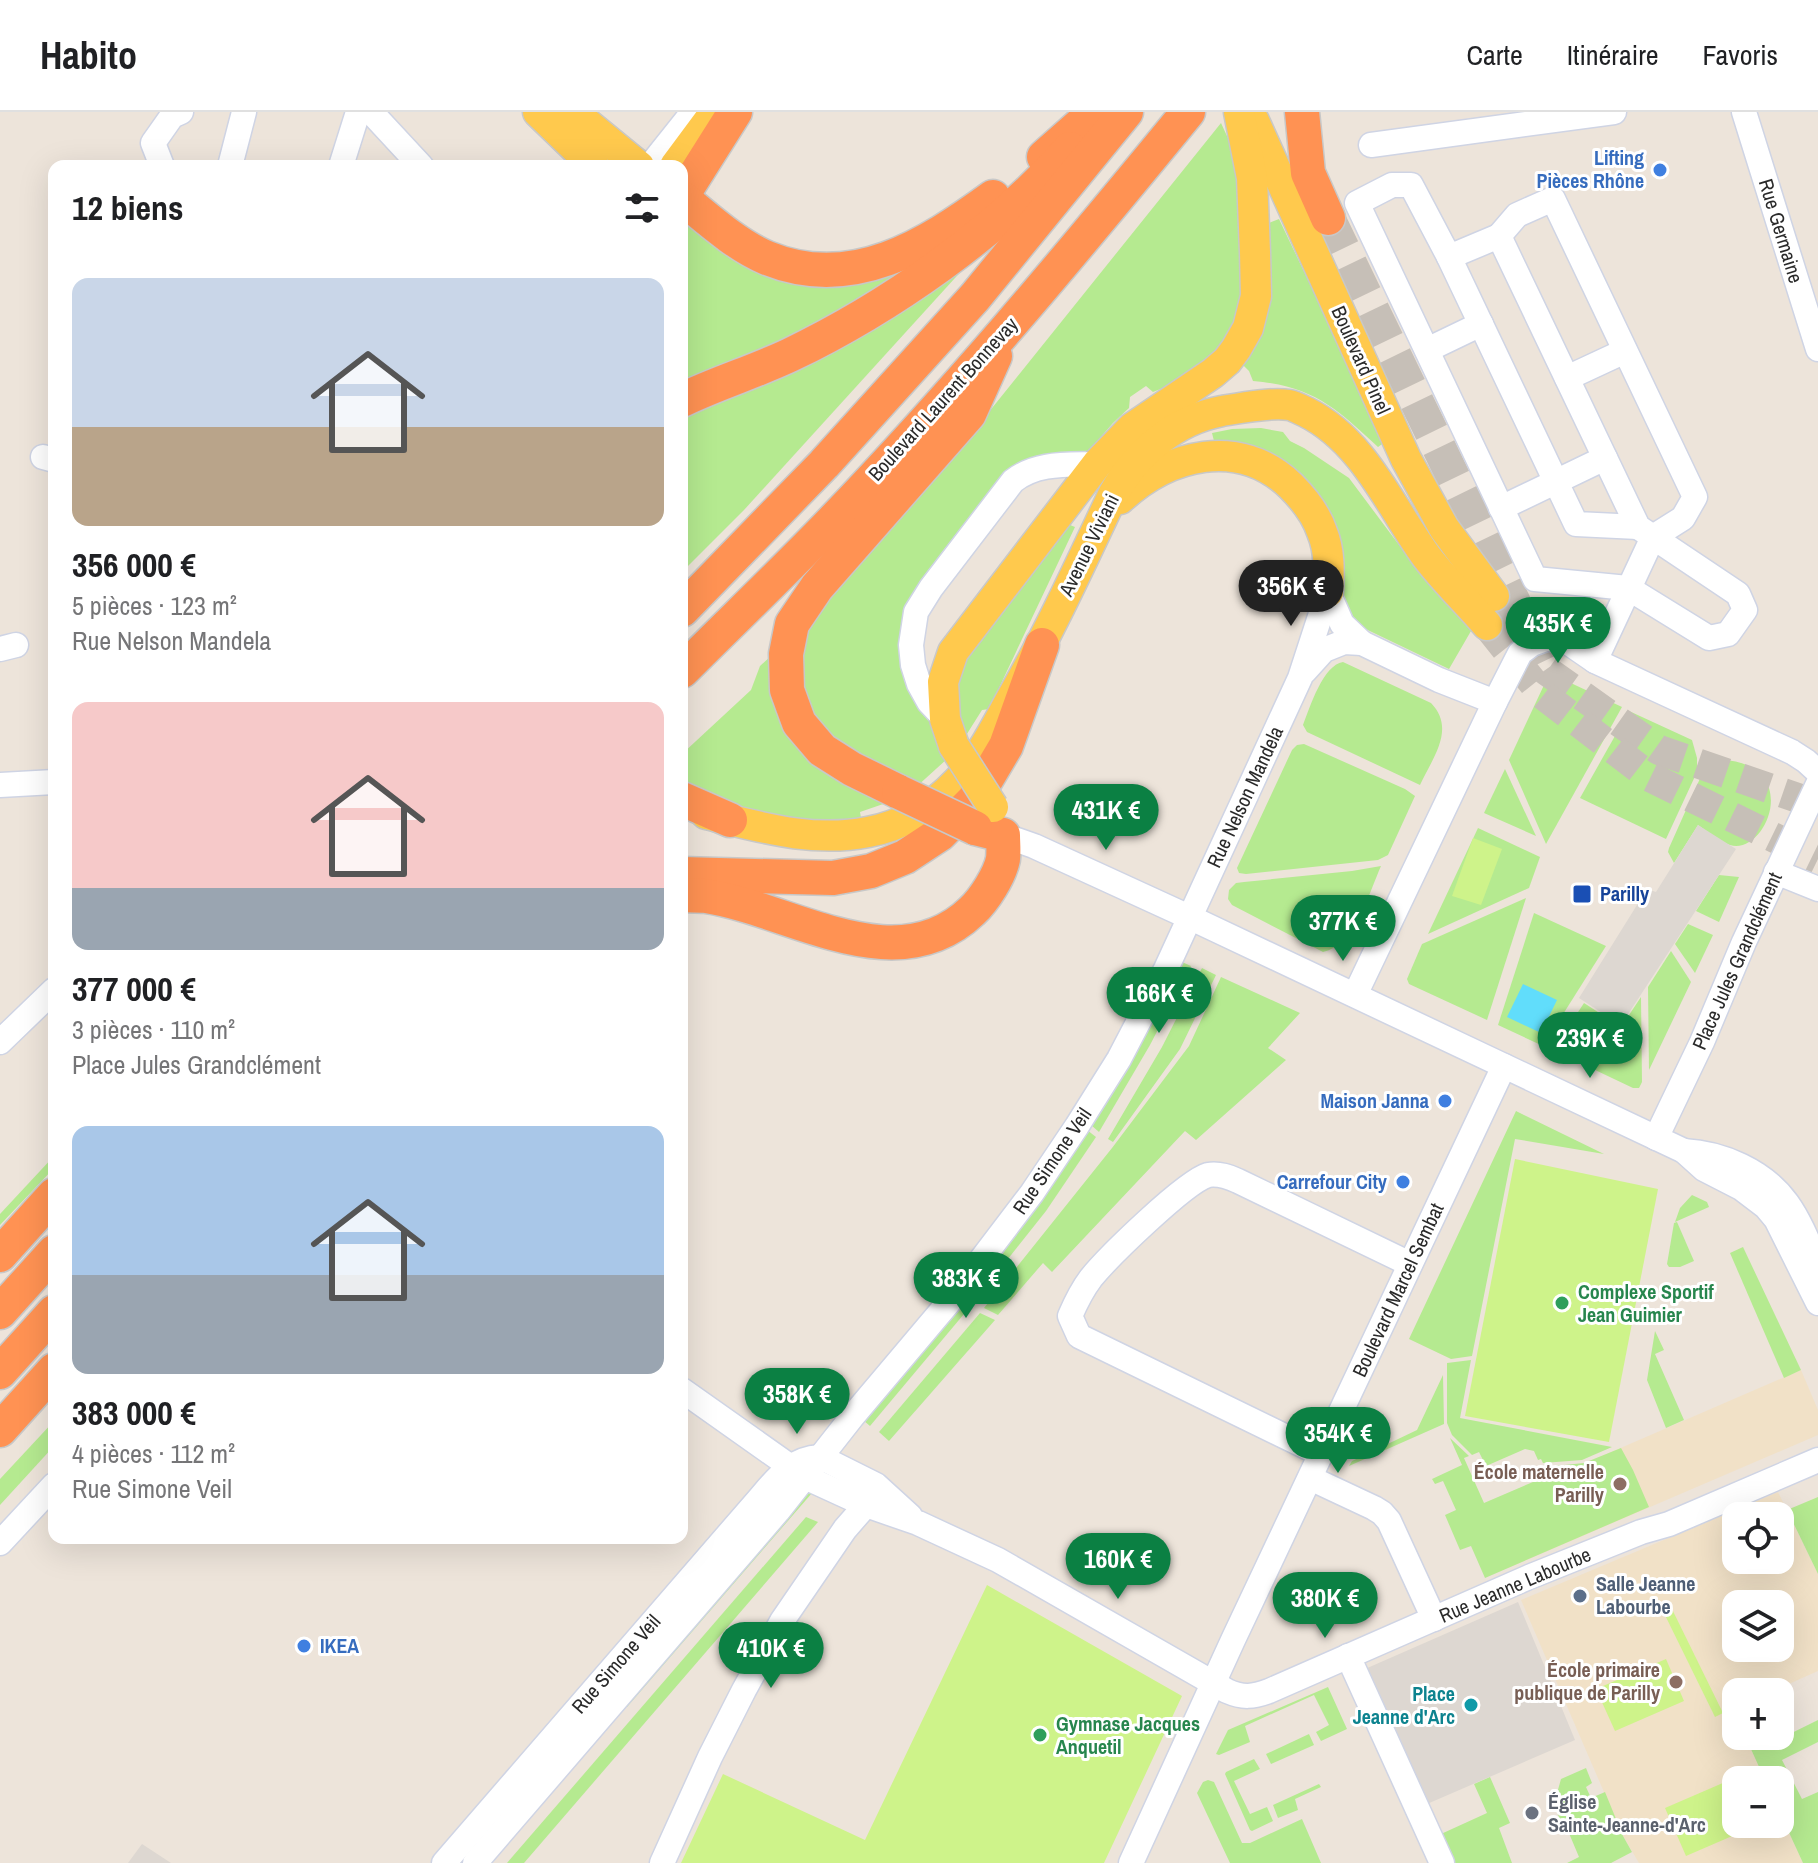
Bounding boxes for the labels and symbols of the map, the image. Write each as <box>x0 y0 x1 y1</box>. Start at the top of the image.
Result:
place label: Lifting Pièces Rhône <box>1536 144 1644 194</box>
marker: Lifting Pièces Rhône <box>1651 161 1669 179</box>
street label: Rue Germaine <box>1753 175 1810 286</box>
street label: Boulevard Pinel <box>1326 301 1397 418</box>
street label: Boulevard Laurent Bonnevay <box>862 310 1024 486</box>
street label: Avenue Viviani <box>1052 489 1125 601</box>
pin: 356K € <box>1226 560 1356 628</box>
pin: 435K € <box>1493 597 1623 665</box>
street label: Rue Nelson Mandela <box>1200 722 1289 872</box>
pin: 431K € <box>1041 784 1171 852</box>
street label: Place Jules Grandclément <box>1685 867 1788 1054</box>
place label: Parilly <box>1600 880 1650 907</box>
marker: Parilly <box>1571 883 1593 905</box>
pin: 377K € <box>1278 895 1408 963</box>
pin: 166K € <box>1094 967 1224 1035</box>
pin: 239K € <box>1525 1012 1655 1080</box>
place label: Maison Janna <box>1321 1087 1429 1114</box>
marker: Maison Janna <box>1436 1092 1454 1110</box>
street label: Rue Simone Veil <box>1006 1102 1097 1219</box>
place label: Carrefour City <box>1277 1168 1388 1195</box>
marker: Carrefour City <box>1394 1173 1412 1191</box>
street label: Boulevard Marcel Sembat <box>1345 1198 1450 1381</box>
pin: 383K € <box>901 1252 1031 1320</box>
place label: Complexe Sportif Jean Guimier <box>1578 1278 1714 1328</box>
marker: Complexe Sportif Jean Guimier <box>1553 1294 1571 1312</box>
pin: 358K € <box>732 1368 862 1436</box>
pin: 354K € <box>1273 1407 1403 1475</box>
place label: École maternelle Parilly <box>1474 1458 1605 1508</box>
marker: École maternelle Parilly <box>1611 1475 1629 1493</box>
pin: 160K € <box>1053 1533 1183 1601</box>
street label: Rue Jeanne Labourbe <box>1435 1540 1595 1629</box>
place label: Salle Jeanne Labourbe <box>1596 1570 1695 1620</box>
pin: 380K € <box>1260 1572 1390 1640</box>
marker: Salle Jeanne Labourbe <box>1571 1587 1589 1605</box>
street label: Rue Simone Veil <box>565 1608 666 1719</box>
pin: 410K € <box>706 1622 836 1690</box>
place label: IKEA <box>320 1632 359 1659</box>
marker: IKEA <box>295 1637 313 1655</box>
place label: École primaire publique de Parilly <box>1514 1656 1661 1706</box>
marker: École primaire publique de Parilly <box>1667 1673 1685 1691</box>
place label: Place Jeanne d'Arc <box>1353 1680 1455 1730</box>
marker: Place Jeanne d'Arc <box>1462 1696 1480 1714</box>
place label: Gymnase Jacques Anquetil <box>1056 1710 1200 1760</box>
marker: Gymnase Jacques Anquetil <box>1031 1726 1049 1744</box>
place label: Église Sainte-Jeanne-d'Arc <box>1548 1788 1706 1838</box>
marker: Église Sainte-Jeanne-d'Arc <box>1523 1804 1541 1822</box>

